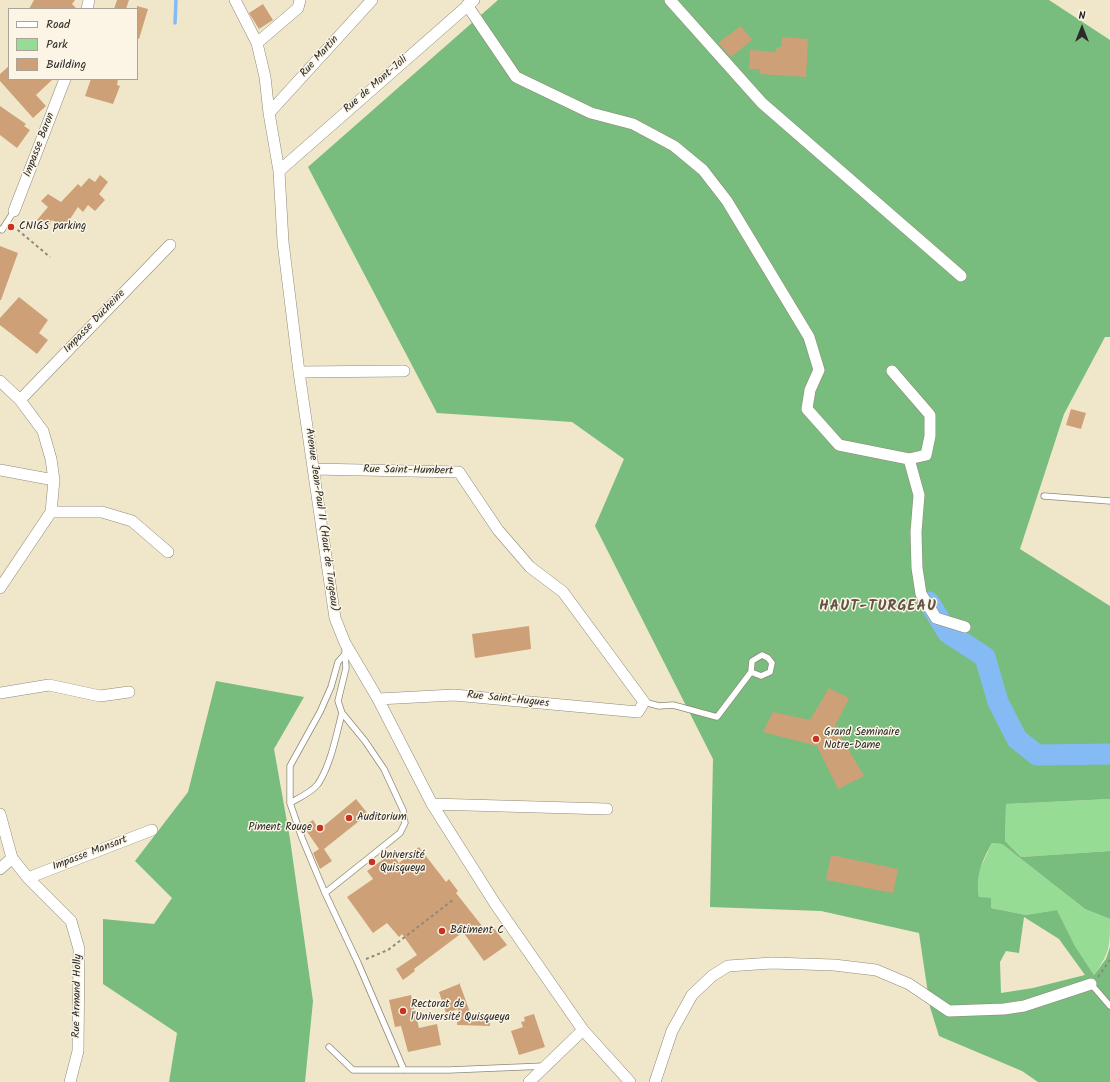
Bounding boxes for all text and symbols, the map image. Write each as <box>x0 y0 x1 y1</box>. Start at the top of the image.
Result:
text: N <box>1079 7 1085 25</box>
legend <box>8 8 138 80</box>
north arrow <box>1062 8 1102 48</box>
text: Road <box>46 15 70 34</box>
street label: Rue Martin <box>298 34 342 80</box>
text: Park <box>46 35 68 54</box>
street label: Rue de Mont-Joli <box>341 54 411 116</box>
text: Building <box>46 55 86 74</box>
street label: Impasse Baron <box>22 111 58 179</box>
place label: CNIGS parking <box>19 220 86 234</box>
marker: CNIGS parking <box>6 222 16 232</box>
street label: Impasse Ducheine <box>61 288 129 356</box>
street label: Avenue Jean-Paul II (Haut de Turgeau) <box>302 427 340 613</box>
street label: Rue Saint-Humbert <box>363 464 453 478</box>
district label: HAUT-TURGEAU <box>819 598 937 616</box>
street label: Rue Saint-Hugues <box>466 689 550 711</box>
place label: Grand Seminaire Notre-Dame <box>824 726 900 752</box>
marker: Grand Seminaire Notre-Dame <box>811 734 821 744</box>
place label: Auditorium <box>357 811 407 825</box>
marker: Auditorium <box>344 813 354 823</box>
place label: Piment Rouge <box>248 821 312 835</box>
marker: Piment Rouge <box>315 823 325 833</box>
street label: Impasse Mansart <box>51 834 129 874</box>
place label: Université Quisqueya <box>380 849 425 875</box>
marker: Université Quisqueya <box>367 857 377 867</box>
place label: Bâtiment C <box>450 924 504 938</box>
marker: Bâtiment C <box>437 926 447 936</box>
street label: Rue Armand Holly <box>71 954 85 1038</box>
place label: Rectorat de l'Université Quisqueya <box>411 998 510 1024</box>
marker: Rectorat de l'Université Quisqueya <box>398 1006 408 1016</box>

